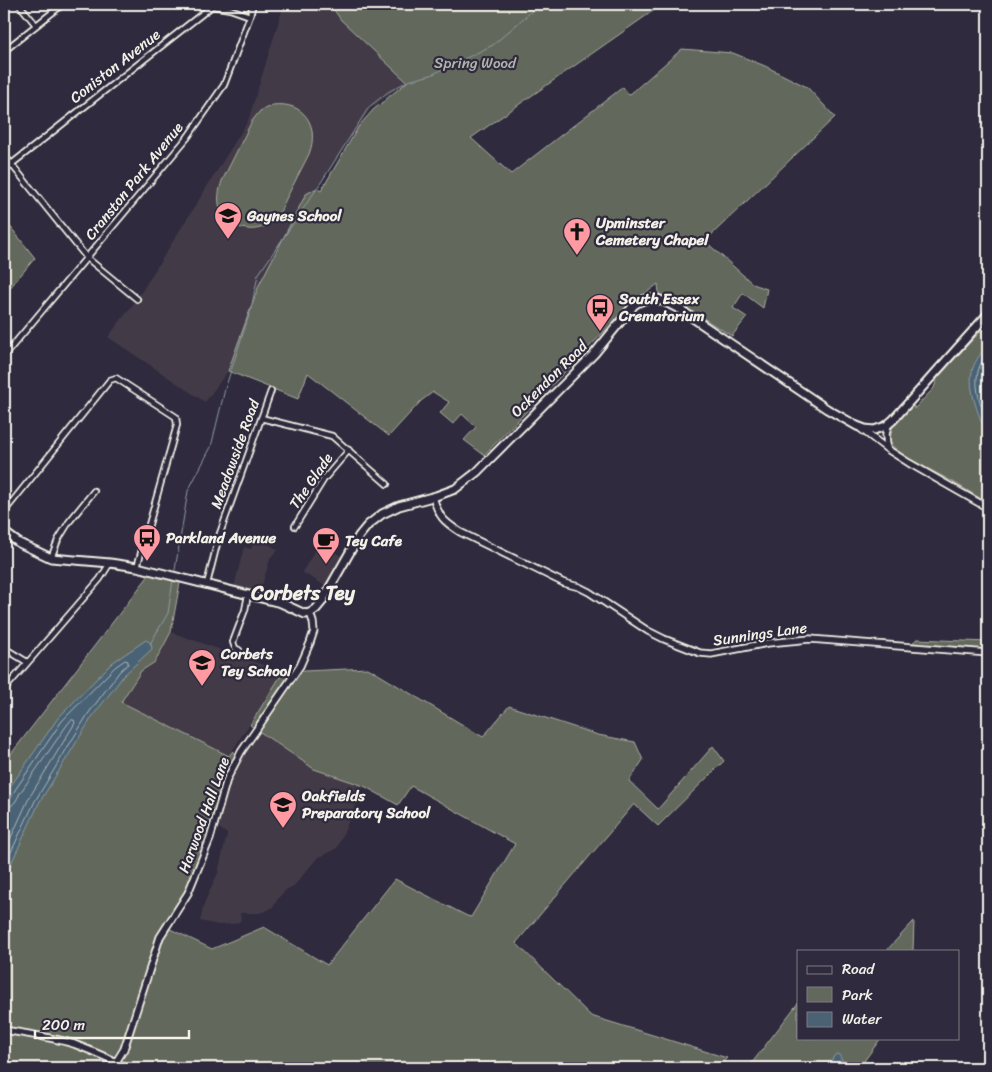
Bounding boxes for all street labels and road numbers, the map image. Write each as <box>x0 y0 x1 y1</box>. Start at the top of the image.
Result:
street label: Coniston Avenue <box>64 22 166 110</box>
street label: Cranston Park Avenue <box>78 116 190 246</box>
street label: Ockendon Road <box>504 334 594 424</box>
street label: Meadowside Road <box>203 395 267 512</box>
street label: The Glade <box>282 447 340 515</box>
street label: Sunnings Lane <box>711 615 809 653</box>
street label: Harwood Hall Lane <box>171 753 237 877</box>

